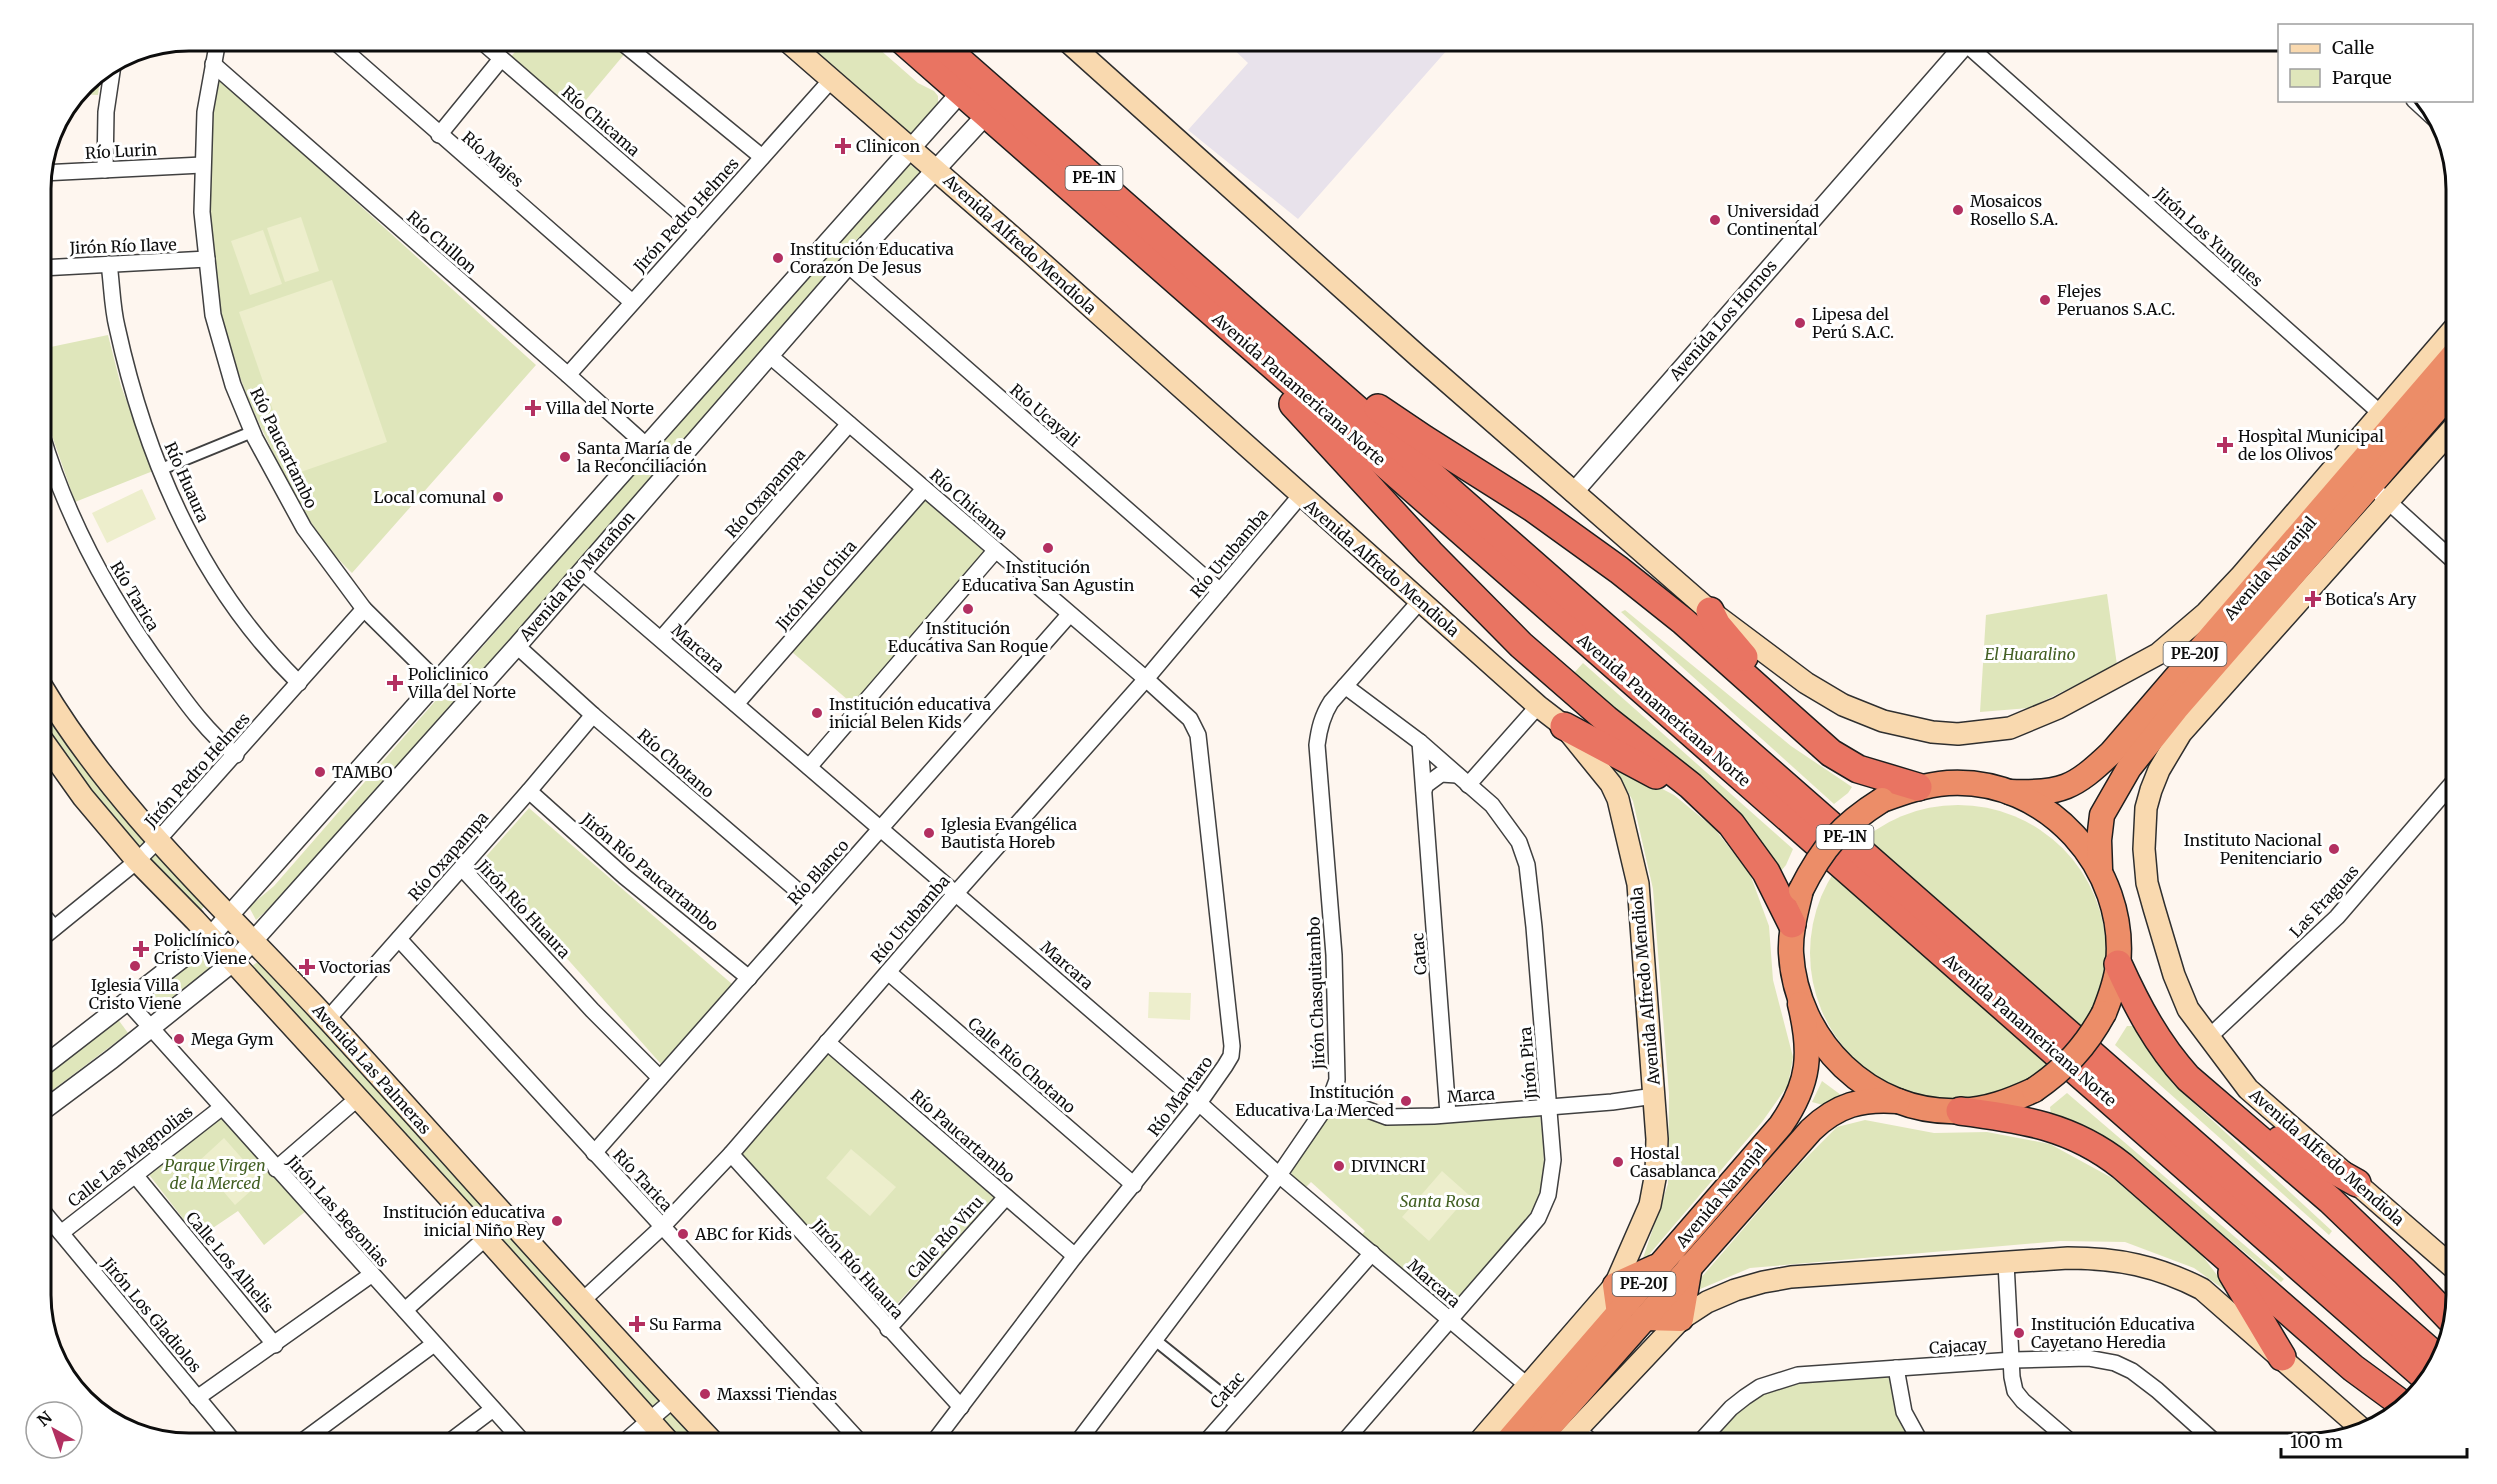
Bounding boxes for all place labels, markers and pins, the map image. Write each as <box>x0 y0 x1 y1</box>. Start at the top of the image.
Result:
place label: Clinicon <box>856 136 921 156</box>
marker: Clinicon <box>834 137 852 155</box>
place label: Mosaicos Rosello S.A. <box>1970 191 2058 229</box>
place label: Universidad Continental <box>1727 201 1820 239</box>
marker: Mosaicos Rosello S.A. <box>1951 203 1965 217</box>
marker: Universidad Continental <box>1708 213 1722 227</box>
place label: Institución Educativa Corazon De Jesus <box>790 239 954 277</box>
marker: Institución Educativa Corazon De Jesus <box>771 251 785 265</box>
place label: Flejes Peruanos S.A.C. <box>2057 281 2175 319</box>
marker: Flejes Peruanos S.A.C. <box>2038 293 2052 307</box>
place label: Lipesa del Perú S.A.C. <box>1812 304 1894 342</box>
marker: Lipesa del Perú S.A.C. <box>1793 316 1807 330</box>
place label: Villa del Norte <box>545 398 654 418</box>
marker: Villa del Norte <box>524 399 542 417</box>
place label: Hospìtal Municipal de los Olivos <box>2238 426 2384 464</box>
marker: Hospìtal Municipal de los Olivos <box>2216 436 2234 454</box>
place label: Santa María de la Reconciliación <box>577 438 707 476</box>
marker: Santa María de la Reconciliación <box>558 450 572 464</box>
place label: Local comunal <box>374 487 486 507</box>
marker: Local comunal <box>491 490 505 504</box>
marker: Institución Educativa San Agustin <box>1041 541 1055 555</box>
place label: Institución Educativa San Agustin <box>962 557 1135 595</box>
place label: Botica's Ary <box>2325 589 2417 609</box>
marker: Botica's Ary <box>2306 592 2320 606</box>
marker: Institución Educativa San Roque <box>961 602 975 616</box>
place label: Institución Educativa San Roque <box>888 618 1048 656</box>
place label: Policlinico Villa del Norte <box>407 664 516 702</box>
marker: Policlinico Villa del Norte <box>386 674 404 692</box>
place label: Institución educativa inicial Belen Kids <box>829 694 991 732</box>
marker: Institución educativa inicial Belen Kids <box>810 706 824 720</box>
place label: TAMBO <box>332 762 393 782</box>
marker: TAMBO <box>313 765 327 779</box>
place label: Iglesia Evangélica Bautista Horeb <box>941 814 1078 852</box>
marker: Iglesia Evangélica Bautista Horeb <box>922 826 936 840</box>
place label: Instituto Nacional Penitenciario <box>2184 830 2322 868</box>
marker: Instituto Nacional Penitenciario <box>2327 842 2341 856</box>
place label: Policlínico Cristo Viene <box>154 930 247 968</box>
marker: Policlínico Cristo Viene <box>132 940 150 958</box>
place label: Voctorias <box>318 957 391 977</box>
marker: Iglesia Villa Cristo Viene <box>128 959 142 973</box>
marker: Voctorias <box>300 960 314 974</box>
place label: Iglesia Villa Cristo Viene <box>89 975 181 1013</box>
place label: Mega Gym <box>191 1029 274 1049</box>
marker: Mega Gym <box>172 1032 186 1046</box>
place label: Institución Educativa La Merced <box>1235 1082 1394 1120</box>
marker: Institución Educativa La Merced <box>1399 1094 1413 1108</box>
place label: Hostal Casablanca <box>1630 1143 1716 1181</box>
marker: Hostal Casablanca <box>1611 1155 1625 1169</box>
place label: DIVINCRI <box>1351 1156 1426 1176</box>
marker: DIVINCRI <box>1332 1159 1346 1173</box>
place label: Institución educativa inicial Niño Rey <box>383 1202 546 1240</box>
marker: Institución educativa inicial Niño Rey <box>550 1214 564 1228</box>
place label: ABC for Kids <box>694 1224 792 1244</box>
marker: ABC for Kids <box>676 1227 690 1241</box>
place label: Su Farma <box>649 1314 722 1334</box>
place label: Institución Educativa Cayetano Heredia <box>2031 1314 2195 1352</box>
marker: Su Farma <box>630 1317 644 1331</box>
marker: Institución Educativa Cayetano Heredia <box>2012 1326 2026 1340</box>
place label: Maxssi Tiendas <box>717 1384 837 1404</box>
marker: Maxssi Tiendas <box>698 1387 712 1401</box>

